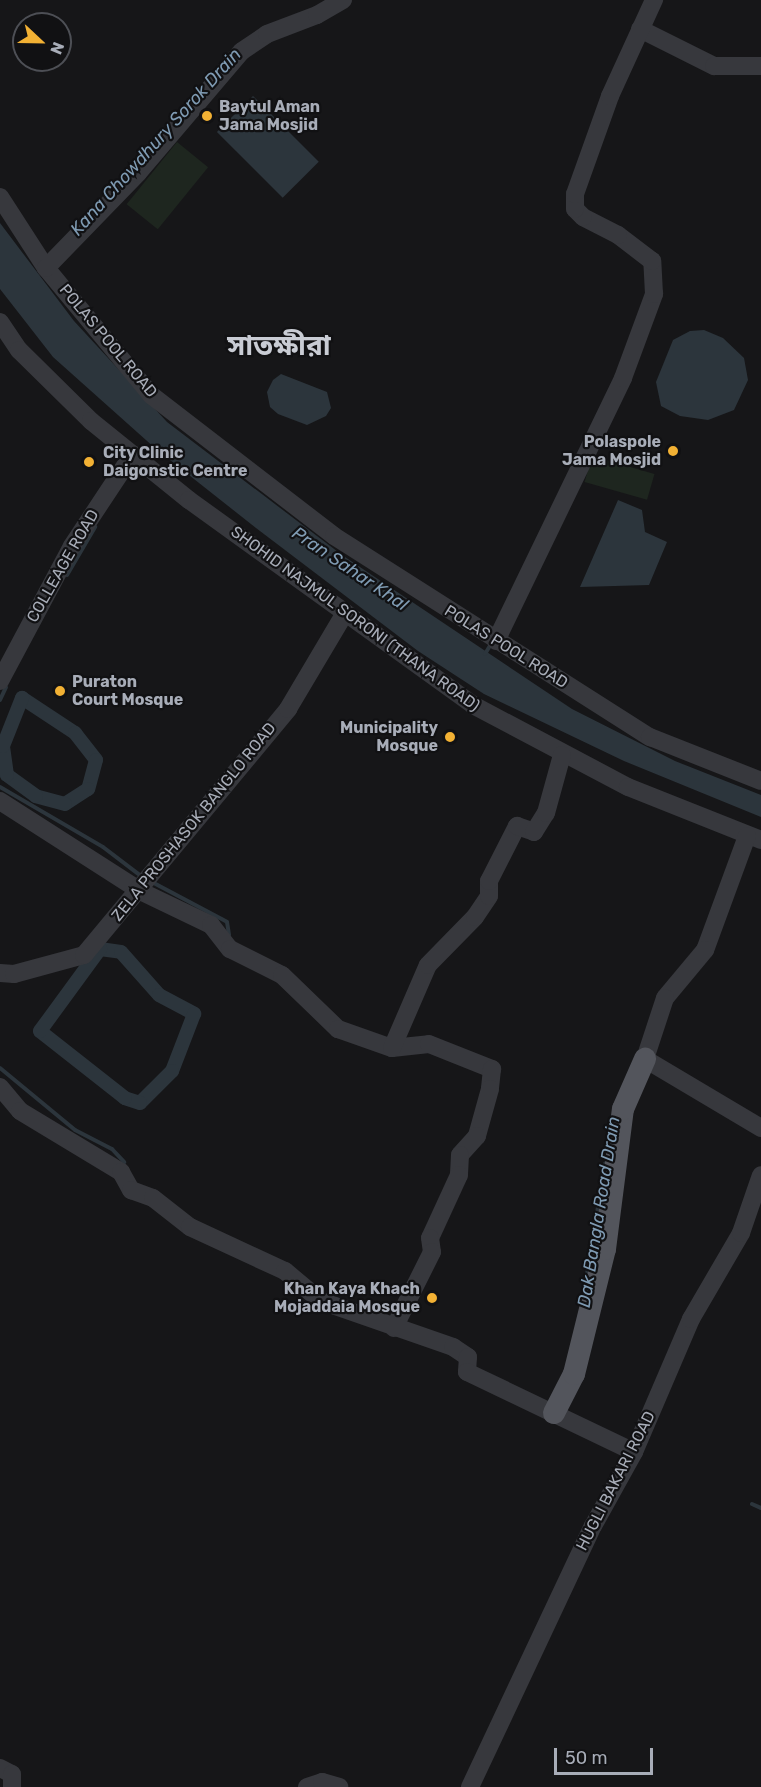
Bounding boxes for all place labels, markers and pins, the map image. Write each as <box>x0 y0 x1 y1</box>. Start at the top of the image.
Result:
place label: Baytul Aman Jama Mosjid <box>219 97 321 135</box>
marker: Baytul Aman Jama Mosjid <box>200 109 214 123</box>
place label: Polaspole Jama Mosjid <box>562 432 661 470</box>
place label: City Clinic Daigonstic Centre <box>103 443 247 481</box>
marker: Polaspole Jama Mosjid <box>666 444 680 458</box>
marker: City Clinic Daigonstic Centre <box>80 453 98 471</box>
place label: Puraton Court Mosque <box>72 672 183 710</box>
marker: Puraton Court Mosque <box>53 684 67 698</box>
place label: Municipality Mosque <box>340 718 438 756</box>
marker: Municipality Mosque <box>443 730 457 744</box>
place label: Khan Kaya Khach Mojaddaia Mosque <box>274 1279 420 1317</box>
marker: Khan Kaya Khach Mojaddaia Mosque <box>425 1291 439 1305</box>

